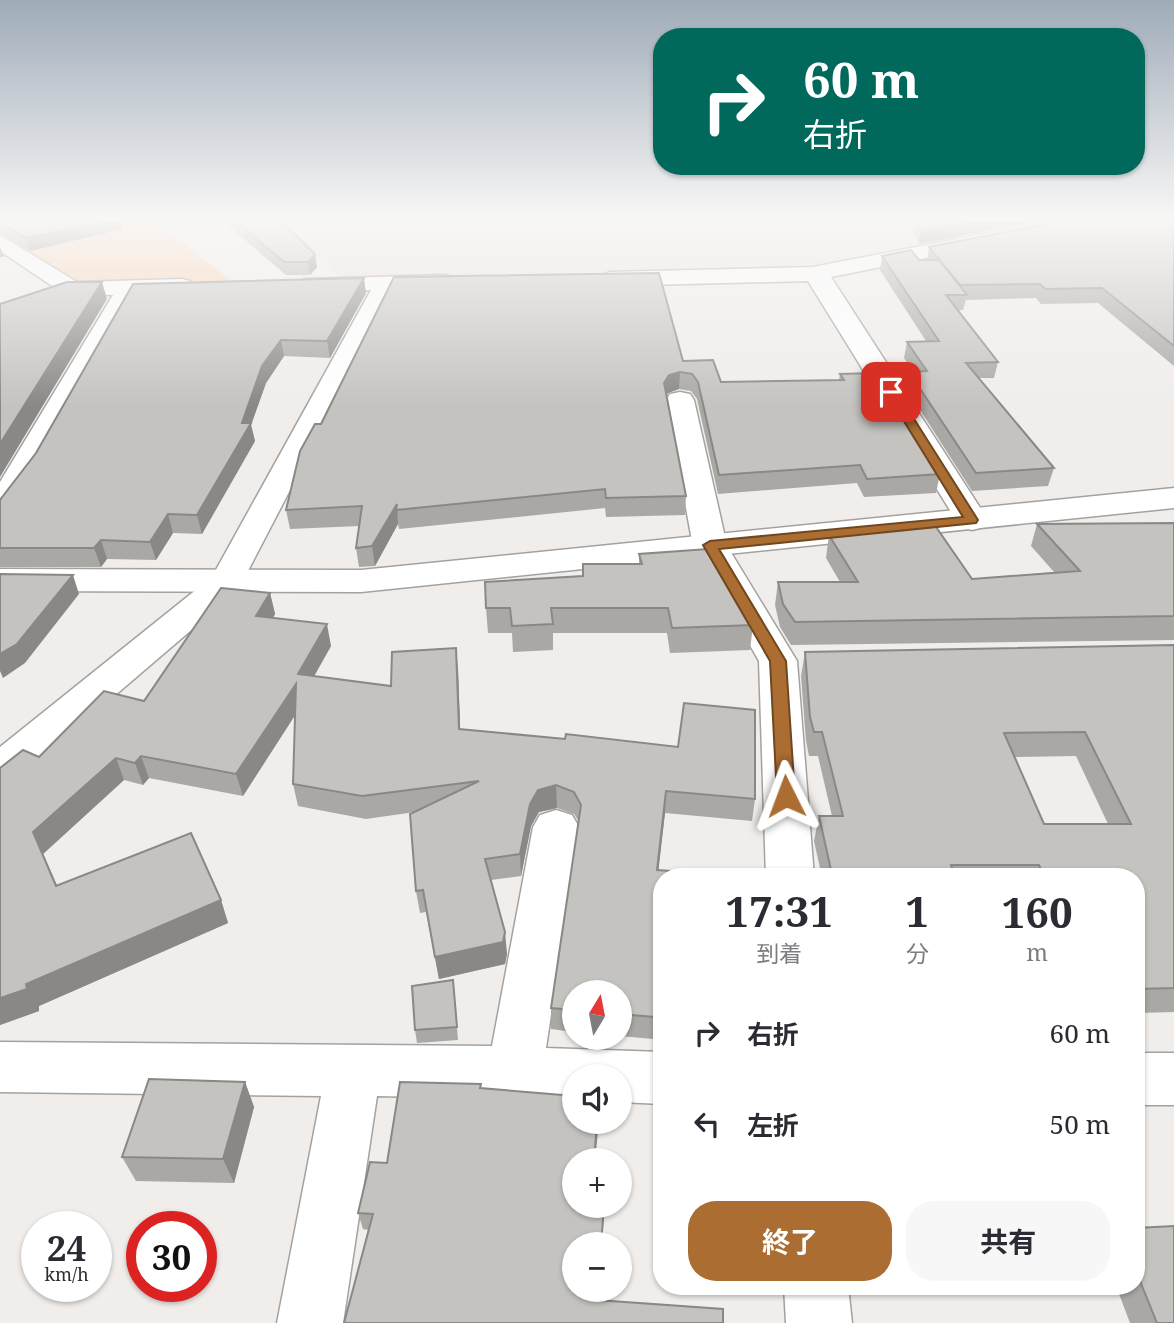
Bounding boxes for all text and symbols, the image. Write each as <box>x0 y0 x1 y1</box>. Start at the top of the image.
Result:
text: 60 m <box>803 46 919 112</box>
icon: right <box>688 56 779 147</box>
text: 右折 <box>803 112 867 155</box>
pin <box>861 362 921 422</box>
icon: arrive <box>872 373 910 411</box>
position arrow <box>749 759 823 833</box>
text: 17:31 <box>725 882 833 939</box>
text: 1 <box>905 882 929 939</box>
text: 160 <box>1001 883 1073 940</box>
text: m <box>1026 936 1048 968</box>
text: 到着 <box>756 937 802 969</box>
text: 分 <box>906 937 929 969</box>
north arrow <box>562 980 632 1050</box>
map controls <box>562 980 632 1302</box>
icon: right <box>688 1014 726 1052</box>
text: 60 m <box>1050 1015 1110 1051</box>
text: 右折 <box>747 1016 799 1052</box>
button: sound <box>562 1064 632 1134</box>
icon: left <box>688 1105 726 1143</box>
text: 50 m <box>1050 1106 1110 1142</box>
text: 左折 <box>747 1107 799 1143</box>
button: + <box>562 1148 632 1218</box>
button: 終了 <box>688 1201 892 1281</box>
button: 共有 <box>906 1201 1110 1281</box>
speed limit sign: 30 <box>126 1211 217 1302</box>
text: 24 <box>47 1224 86 1271</box>
button: − <box>562 1232 632 1302</box>
text: km/h <box>44 1262 89 1286</box>

